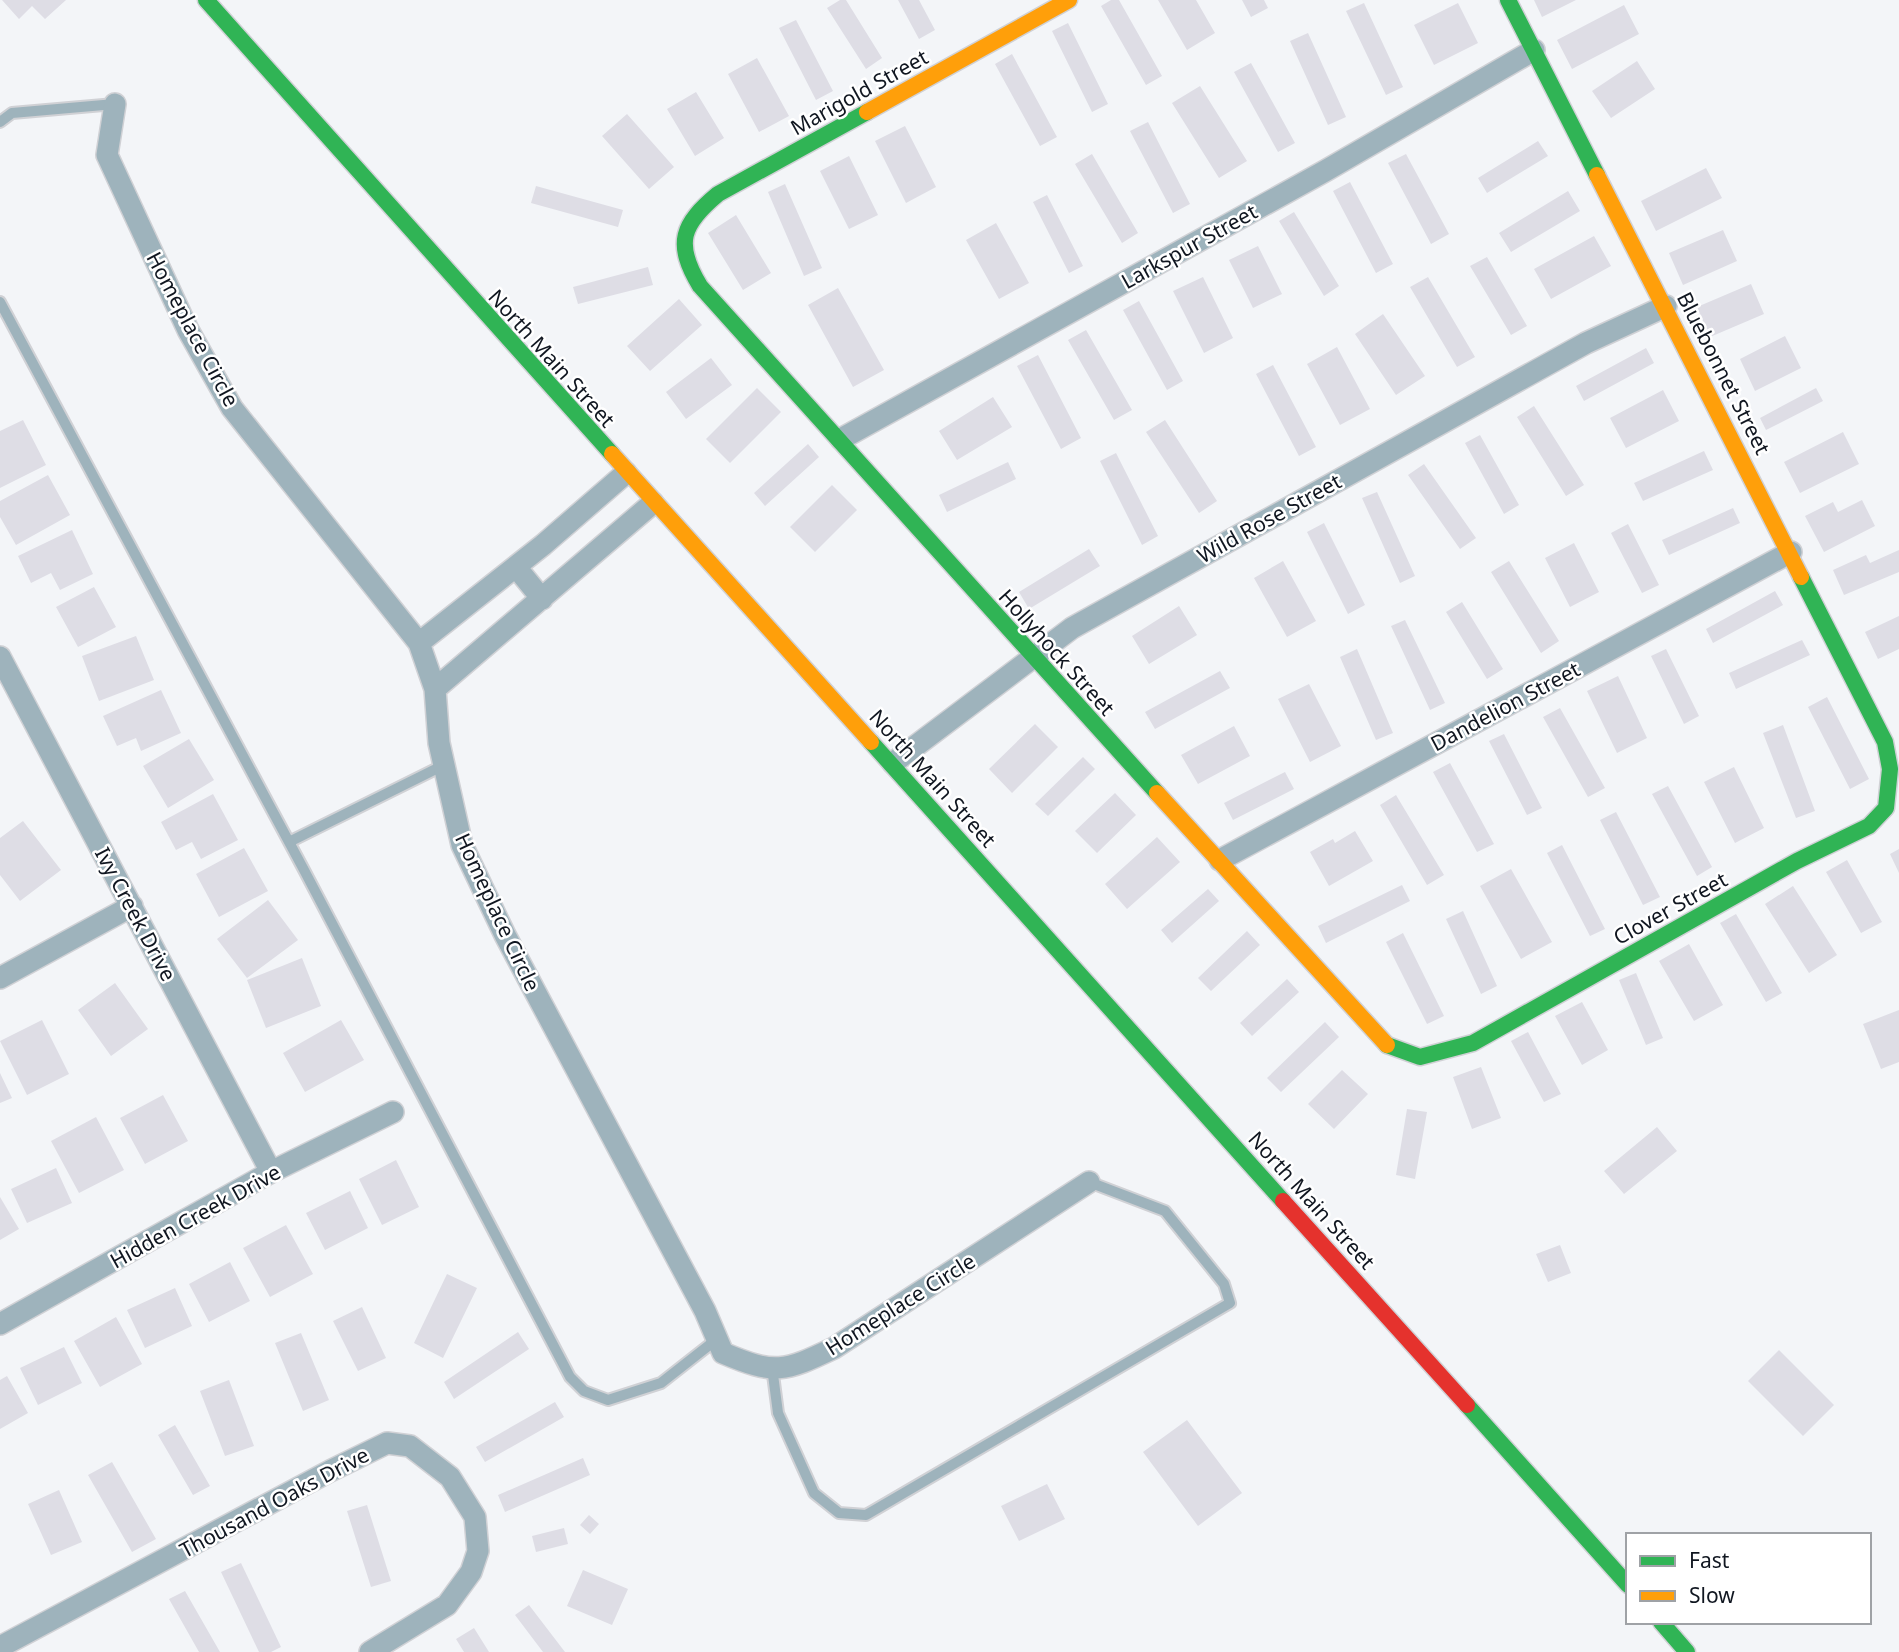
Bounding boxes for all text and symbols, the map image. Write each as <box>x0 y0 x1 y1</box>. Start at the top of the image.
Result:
street label: Marigold Street <box>785 42 933 141</box>
street label: Larkspur Street <box>1116 197 1262 295</box>
street label: Homeplace Circle <box>140 247 246 411</box>
street label: North Main Street <box>482 283 622 433</box>
street label: Bluebonnet Street <box>1671 287 1777 459</box>
street label: Wild Rose Street <box>1192 467 1346 569</box>
street label: Hollyhock Street <box>993 583 1122 721</box>
street label: Dandelion Street <box>1425 655 1585 757</box>
street label: North Main Street <box>863 703 1003 853</box>
street label: Homeplace Circle <box>449 828 547 996</box>
street label: Ivy Creek Drive <box>89 842 183 986</box>
street label: Clover Street <box>1608 865 1732 951</box>
street label: North Main Street <box>1242 1125 1382 1275</box>
street label: Hidden Creek Drive <box>105 1157 285 1275</box>
street label: Homeplace Circle <box>820 1247 980 1361</box>
street label: Thousand Oaks Drive <box>175 1440 373 1564</box>
legend <box>1626 1533 1871 1624</box>
text: Fast <box>1689 1546 1730 1574</box>
text: Slow <box>1689 1581 1735 1609</box>

